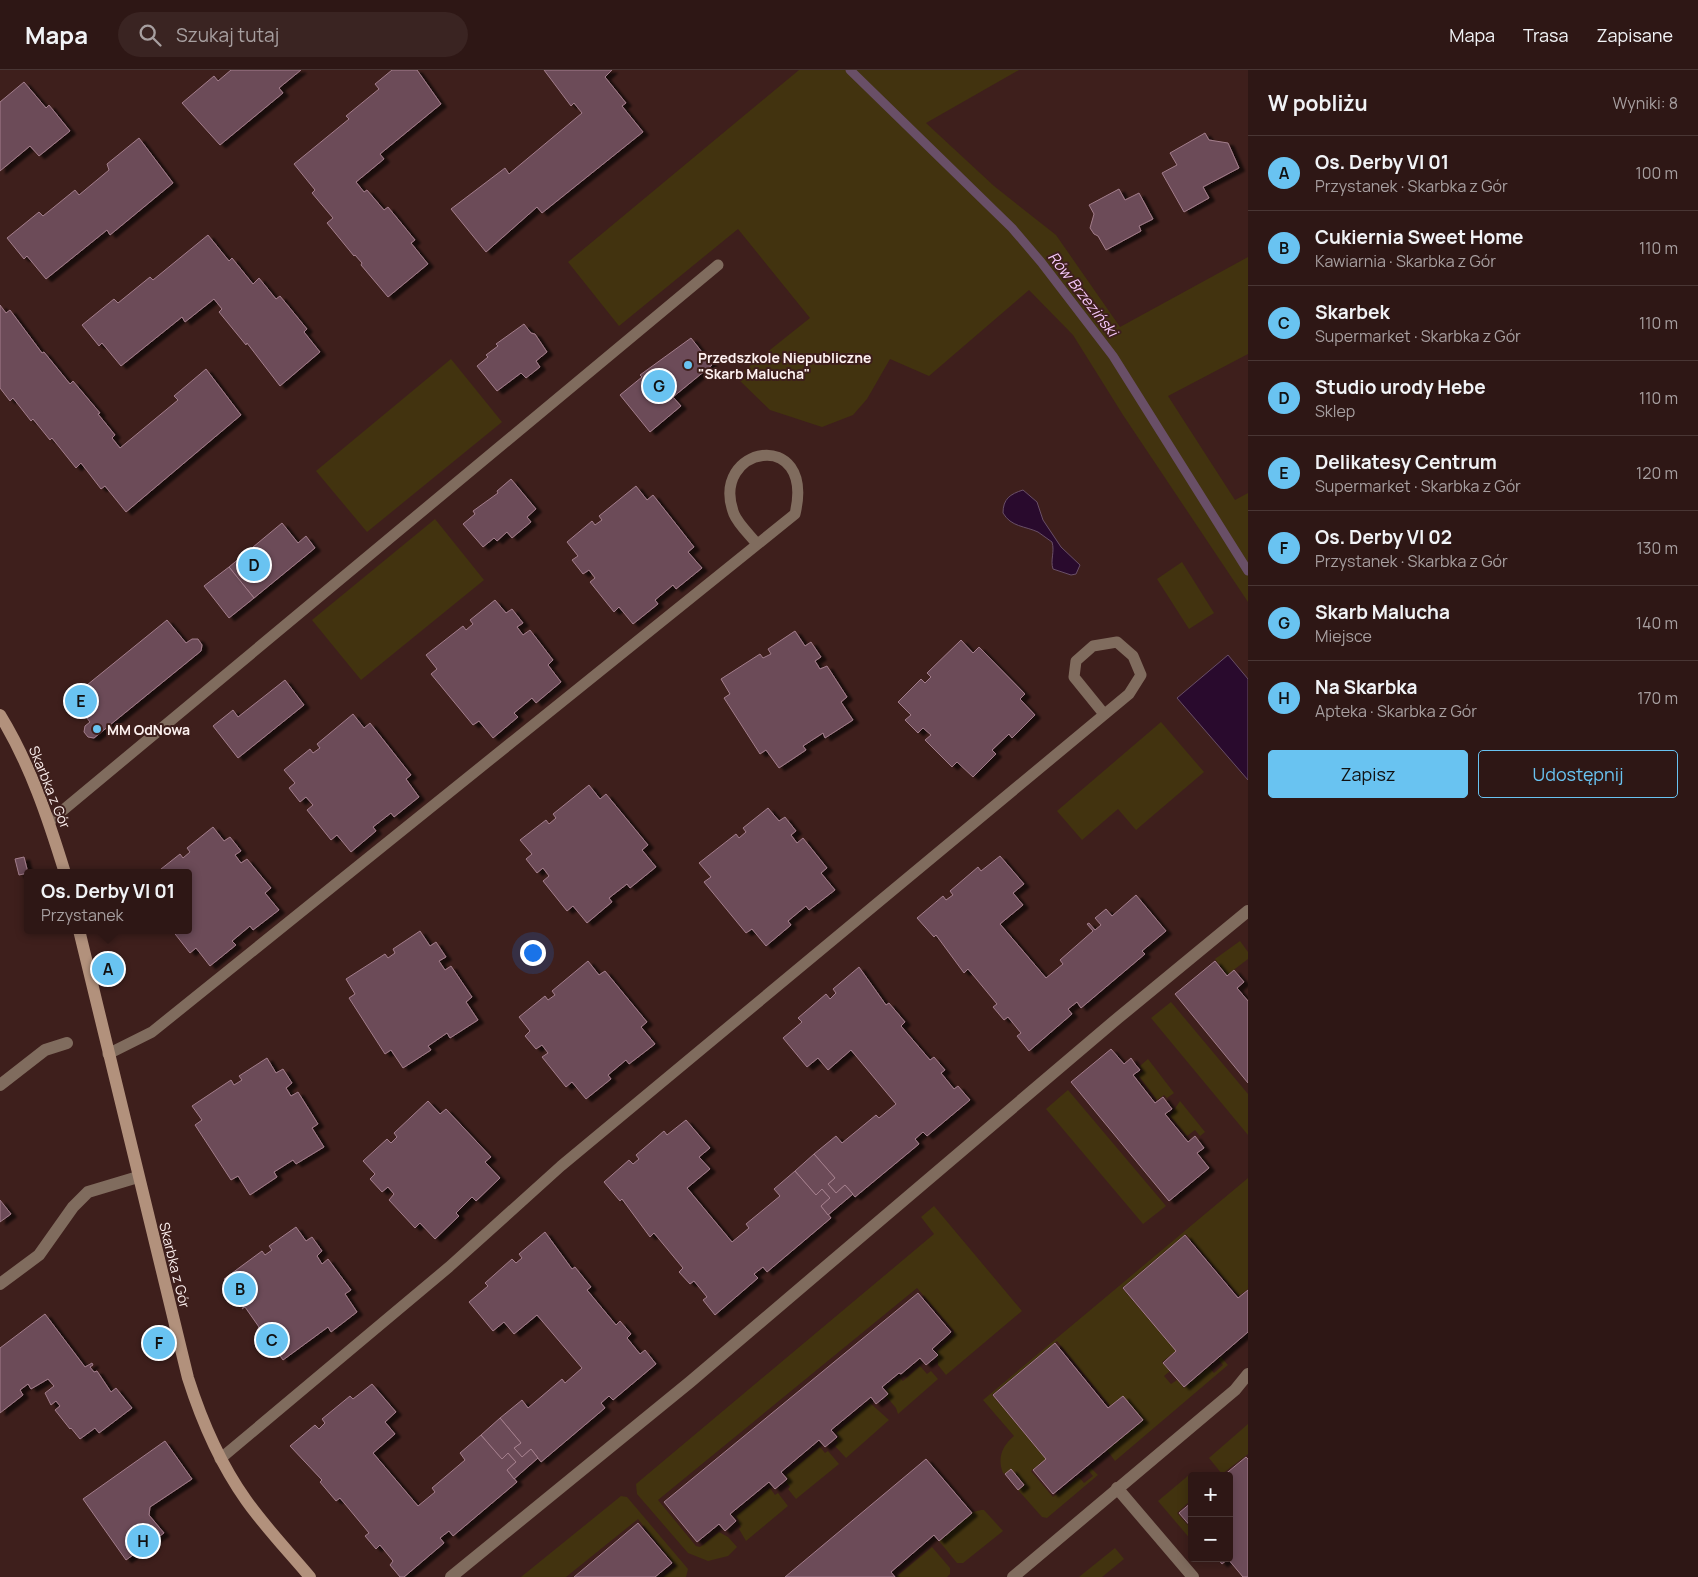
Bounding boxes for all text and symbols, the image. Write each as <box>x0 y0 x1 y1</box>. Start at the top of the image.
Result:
search box <box>118 12 468 57</box>
text: Mapa <box>25 18 88 51</box>
icon: search <box>136 21 164 49</box>
text: Szukaj tutaj <box>176 22 279 48</box>
text: Mapa <box>1449 23 1495 47</box>
text: Trasa <box>1523 23 1568 47</box>
text: Zapisane <box>1596 23 1673 47</box>
text: W pobliżu <box>1268 89 1368 117</box>
text: Wyniki: 8 <box>1612 92 1678 114</box>
text: Os. Derby VI 01 <box>1315 149 1449 175</box>
text: A <box>1279 162 1289 184</box>
text: 100 m <box>1635 162 1678 184</box>
text: Przystanek · Skarbka z Gór <box>1315 175 1508 197</box>
text: Cukiernia Sweet Home <box>1315 224 1524 250</box>
text: B <box>1279 237 1289 259</box>
text: 110 m <box>1639 237 1678 259</box>
water label: Rów Brzeziński <box>1043 247 1124 343</box>
text: Kawiarnia · Skarbka z Gór <box>1315 250 1496 272</box>
text: Skarbek <box>1315 299 1390 325</box>
text: C <box>1278 312 1290 334</box>
text: 110 m <box>1639 312 1678 334</box>
text: Supermarket · Skarbka z Gór <box>1315 325 1521 347</box>
place label: Przedszkole Niepubliczne "Skarb Malucha" <box>698 348 871 383</box>
marker: Przedszkole Niepubliczne "Skarb Malucha" <box>682 359 694 371</box>
pin: G <box>643 367 675 405</box>
text: Studio urody Hebe <box>1315 374 1486 400</box>
text: D <box>1278 387 1290 409</box>
text: 110 m <box>1639 387 1678 409</box>
text: Sklep <box>1315 400 1355 422</box>
text: Delikatesy Centrum <box>1315 449 1497 475</box>
text: E <box>1279 462 1289 484</box>
text: 120 m <box>1636 462 1678 484</box>
text: Supermarket · Skarbka z Gór <box>1315 475 1521 497</box>
text: Os. Derby VI 02 <box>1315 524 1452 550</box>
text: F <box>1280 537 1288 559</box>
text: 130 m <box>1636 537 1678 559</box>
pin: D <box>238 546 270 584</box>
text: Przystanek · Skarbka z Gór <box>1315 550 1508 572</box>
text: Skarb Malucha <box>1315 599 1450 625</box>
text: G <box>1278 612 1290 634</box>
text: 140 m <box>1636 612 1678 634</box>
text: Miejsce <box>1315 625 1372 647</box>
text: Na Skarbka <box>1315 674 1418 700</box>
pin: E <box>65 682 97 720</box>
text: H <box>1278 687 1290 709</box>
text: 170 m <box>1637 687 1678 709</box>
text: Apteka · Skarbka z Gór <box>1315 700 1477 722</box>
place label: MM OdNowa <box>107 720 190 739</box>
marker: MM OdNowa <box>91 723 103 735</box>
street label: Skarbka z Gór <box>25 743 75 831</box>
button: Zapisz <box>1268 750 1468 798</box>
button: Udostępnij <box>1478 750 1678 798</box>
popup <box>24 869 192 934</box>
text: Os. Derby VI 01 <box>41 878 175 904</box>
text: Przystanek <box>41 904 124 926</box>
your location <box>520 940 546 966</box>
pin: A <box>92 950 124 988</box>
street label: Skarbka z Gór <box>155 1220 195 1310</box>
pin: B <box>224 1270 256 1308</box>
pin: C <box>256 1321 288 1359</box>
pin: F <box>143 1324 175 1362</box>
map controls <box>1188 1472 1233 1562</box>
button: + <box>1188 1472 1233 1517</box>
button: − <box>1188 1517 1233 1562</box>
pin: H <box>127 1522 159 1560</box>

